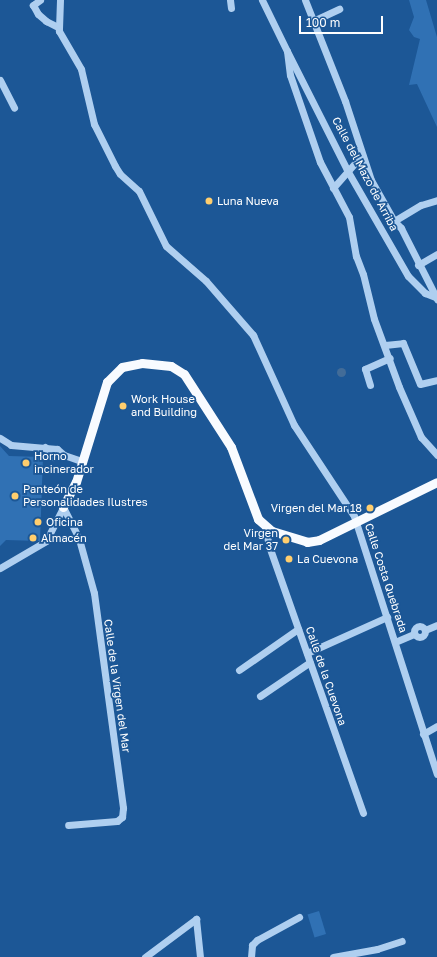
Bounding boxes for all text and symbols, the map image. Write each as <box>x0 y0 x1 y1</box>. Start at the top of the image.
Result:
scale bar <box>301 8 385 34</box>
text: 100 m <box>306 15 340 30</box>
street label: Calle del Mazo de Arriba <box>329 115 401 233</box>
place label: Luna Nueva <box>217 194 279 208</box>
marker: Luna Nueva <box>204 196 214 206</box>
place label: Work House and Building <box>131 393 197 419</box>
marker: Work House and Building <box>118 401 128 411</box>
place label: Horno incinerador <box>34 450 94 476</box>
marker: Horno incinerador <box>21 458 31 468</box>
place label: Panteón de Personalidades Ilustres <box>23 483 148 509</box>
marker: Panteón de Personalidades Ilustres <box>10 491 20 501</box>
place label: Virgen del Mar 18 <box>271 501 362 515</box>
marker: Virgen del Mar 18 <box>365 503 375 513</box>
place label: Oficina <box>46 515 83 529</box>
marker: Oficina <box>33 517 43 527</box>
street label: Calle Costa Quebrada <box>362 522 410 634</box>
place label: Virgen del Mar 37 <box>224 527 278 553</box>
place label: Almacén <box>41 531 87 545</box>
marker: Almacén <box>28 533 38 543</box>
marker: Virgen del Mar 37 <box>281 535 291 545</box>
place label: La Cuevona <box>297 552 358 566</box>
marker: La Cuevona <box>284 554 294 564</box>
street label: Calle de la Virgen del Mar <box>101 618 133 754</box>
street label: Calle de la Cuevona <box>303 625 349 727</box>

